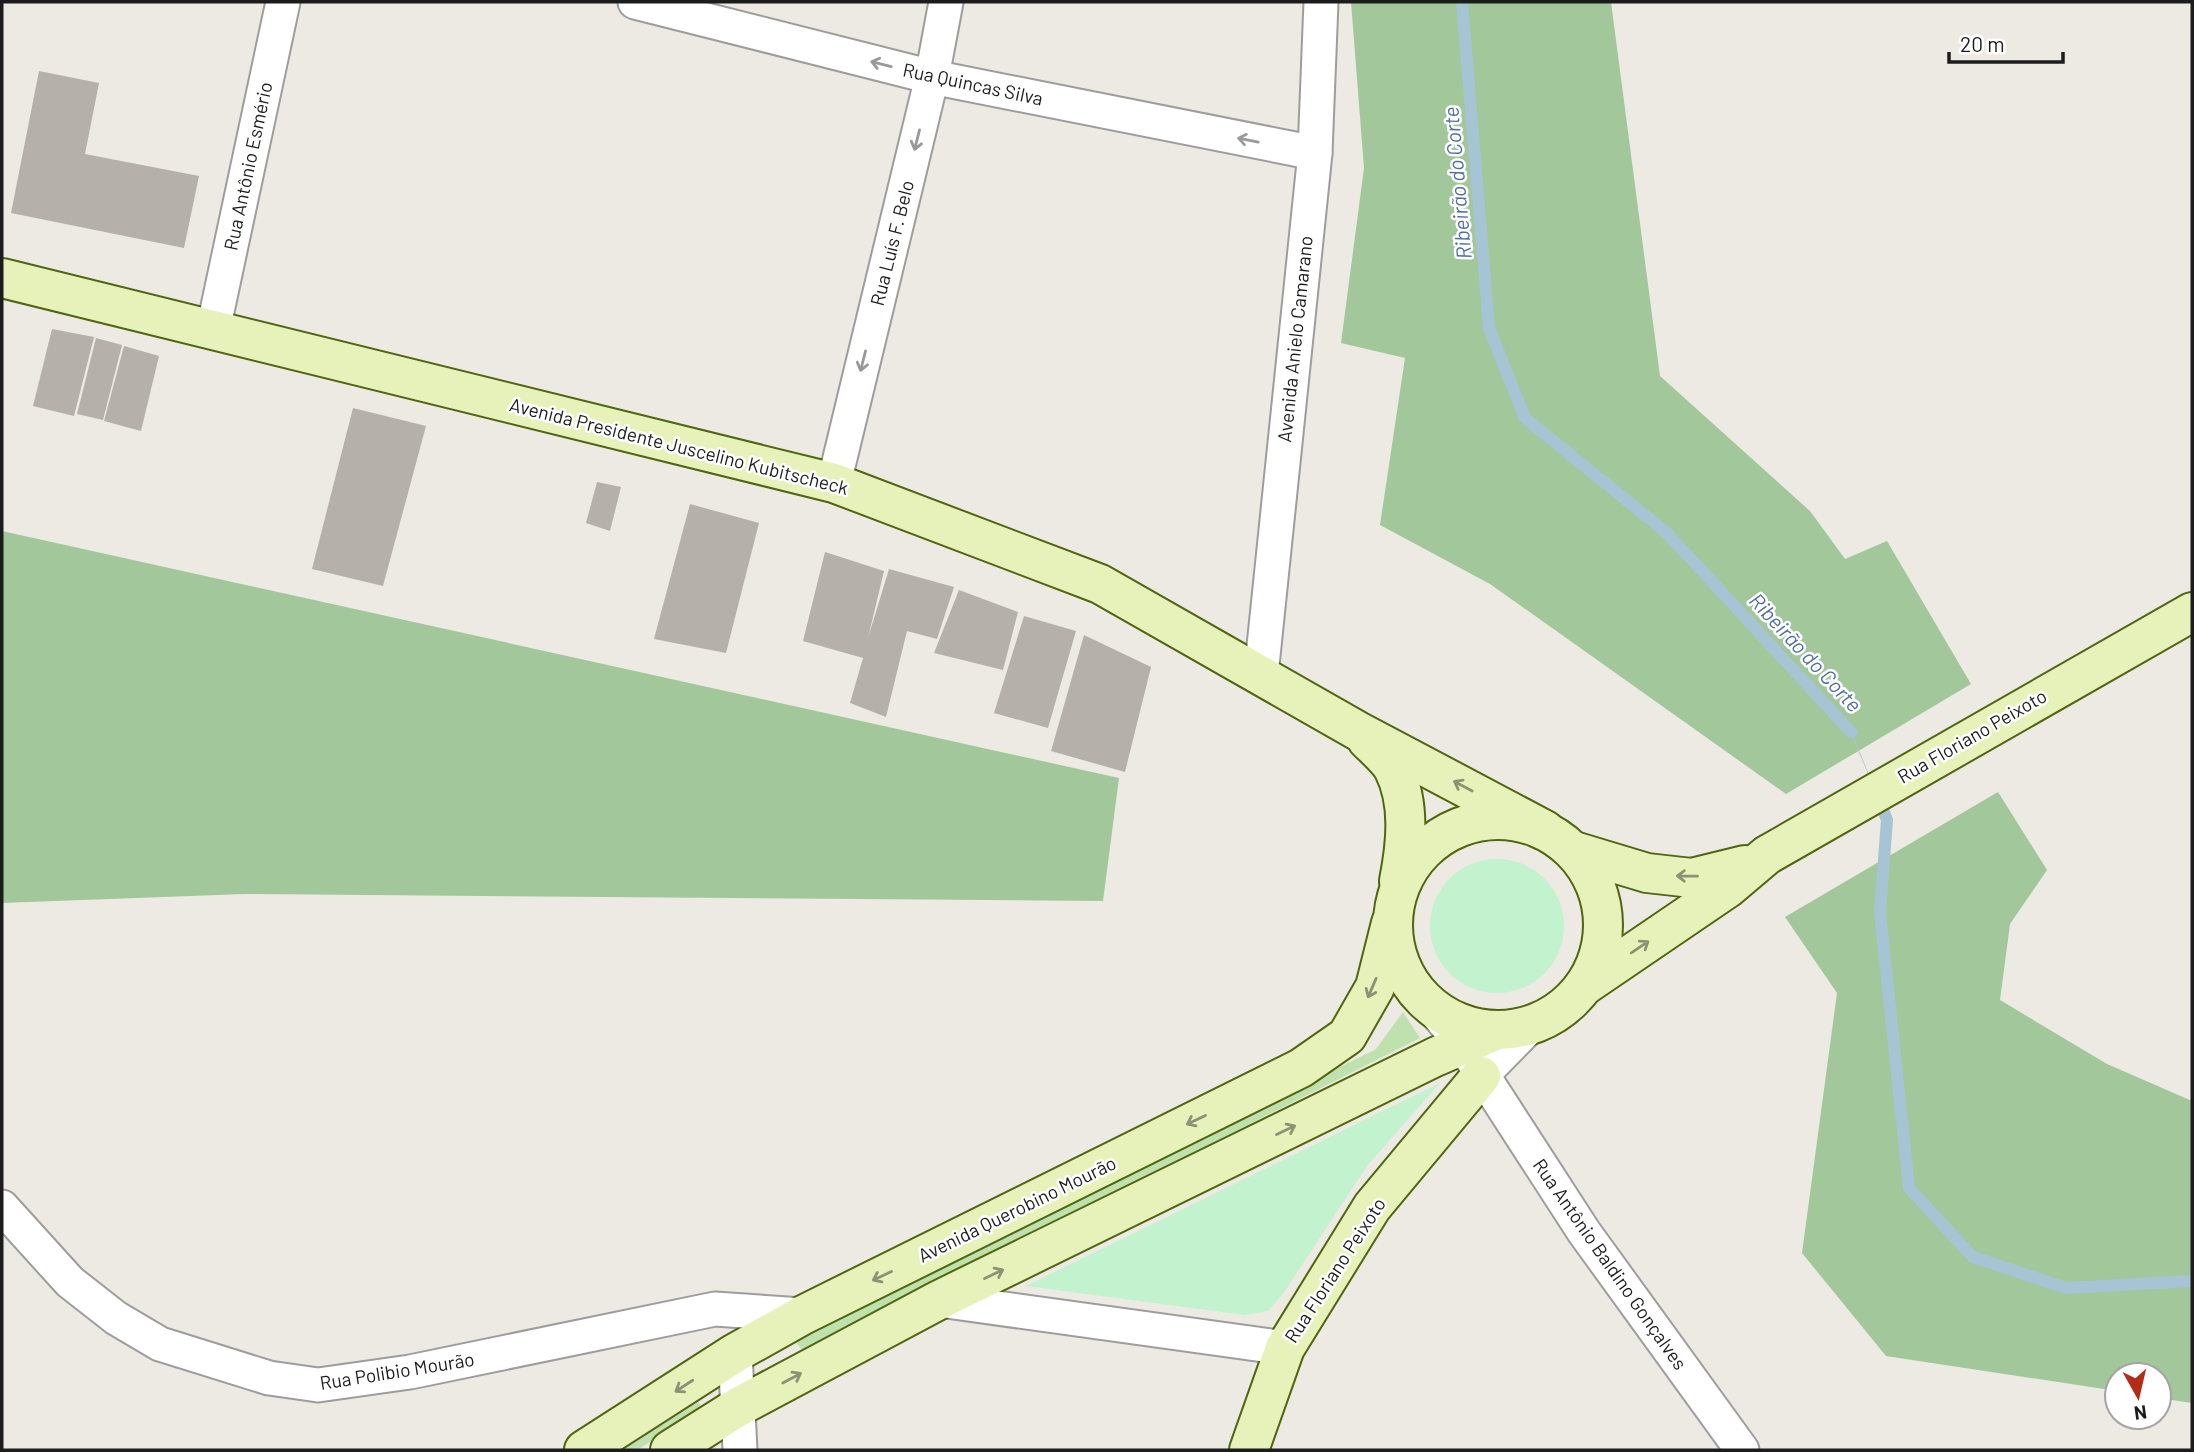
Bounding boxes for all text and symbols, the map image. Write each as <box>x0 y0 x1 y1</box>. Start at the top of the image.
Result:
scale bar <box>1949 21 2063 65</box>
text: 20 m <box>1960 31 2005 56</box>
one-way arrow <box>870 57 893 70</box>
street label: Rua Quincas Silva <box>901 57 1045 110</box>
street label: Rua Antônio Esmério <box>218 80 277 252</box>
water label: Ribeirão do Corte <box>1437 106 1476 260</box>
one-way arrow <box>910 128 923 151</box>
one-way arrow <box>1237 132 1260 146</box>
street label: Rua Luís F. Belo <box>865 178 918 308</box>
street label: Avenida Anielo Camarano <box>1272 234 1317 443</box>
one-way arrow <box>856 349 869 372</box>
street label: Avenida Presidente Juscelino Kubitscheck <box>507 392 851 499</box>
water label: Ribeirão do Corte <box>1745 588 1867 716</box>
street label: Rua Floriano Peixoto <box>1893 684 2050 788</box>
one-way arrow <box>1453 779 1474 793</box>
one-way arrow <box>1676 870 1699 883</box>
one-way arrow <box>1630 940 1649 954</box>
one-way arrow <box>1365 977 1378 999</box>
one-way arrow <box>1186 1113 1207 1127</box>
one-way arrow <box>1275 1123 1296 1137</box>
street label: Avenida Querobino Mourão <box>914 1151 1120 1267</box>
street label: Rua Antônio Baldino Gonçalves <box>1529 1154 1692 1374</box>
street label: Rua Floriano Peixoto <box>1279 1193 1390 1347</box>
one-way arrow <box>983 1266 1004 1280</box>
one-way arrow <box>872 1269 893 1283</box>
street label: Rua Polibio Mourão <box>318 1347 476 1394</box>
north arrow <box>2103 1361 2173 1431</box>
one-way arrow <box>781 1371 802 1384</box>
one-way arrow <box>675 1379 694 1394</box>
text: N <box>2133 1401 2148 1426</box>

